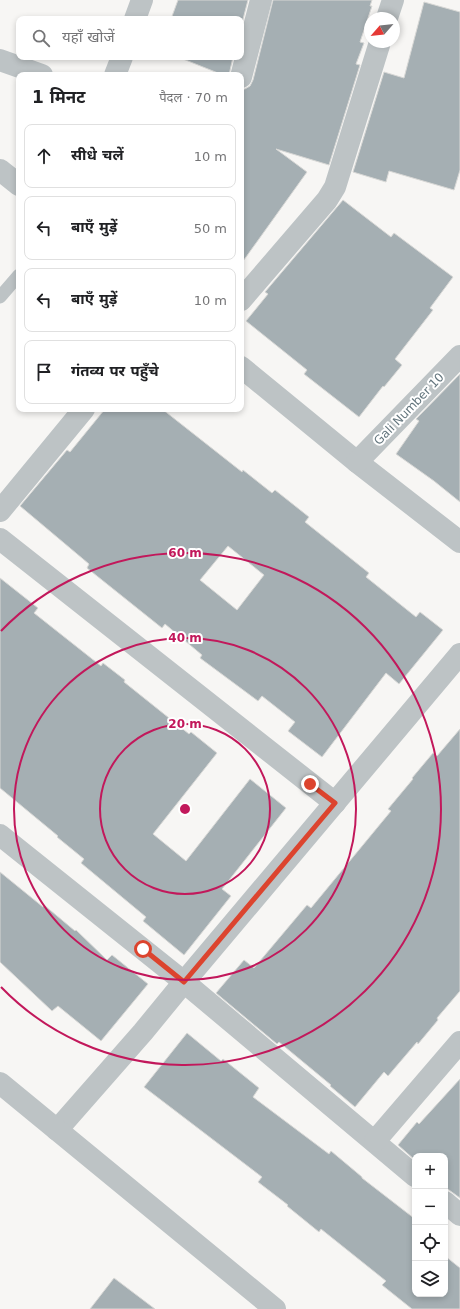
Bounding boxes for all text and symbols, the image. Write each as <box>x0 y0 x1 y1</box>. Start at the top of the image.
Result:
north arrow <box>364 12 400 48</box>
search box <box>16 16 244 60</box>
icon: search <box>30 27 52 49</box>
text: यहाँ खोजें <box>62 28 115 46</box>
text: 1 मिनट <box>32 87 85 107</box>
text: पैदल · 70 m <box>159 90 228 105</box>
icon: ahead <box>33 145 55 167</box>
text: सीधे चलें <box>71 146 124 164</box>
text: 10 m <box>194 149 227 164</box>
icon: left <box>33 217 55 239</box>
text: बाएँ मुड़ें <box>71 218 117 236</box>
text: 50 m <box>194 221 227 236</box>
icon: left <box>33 289 55 311</box>
text: बाएँ मुड़ें <box>71 290 117 308</box>
text: 10 m <box>194 293 227 308</box>
icon: arrive <box>33 361 55 383</box>
text: गंतव्य पर पहुँचे <box>71 362 159 380</box>
street label: Gali Number 10 <box>371 370 447 448</box>
text: 60 m <box>168 546 202 560</box>
text: 40 m <box>168 631 202 645</box>
text: 20 m <box>168 717 202 731</box>
route end <box>301 775 319 793</box>
centre of rings <box>178 802 192 816</box>
route start <box>134 940 152 958</box>
map controls <box>412 1153 448 1297</box>
button: + <box>412 1153 448 1189</box>
button: − <box>412 1189 448 1225</box>
button: locate <box>412 1225 448 1261</box>
button: layers <box>412 1261 448 1297</box>

